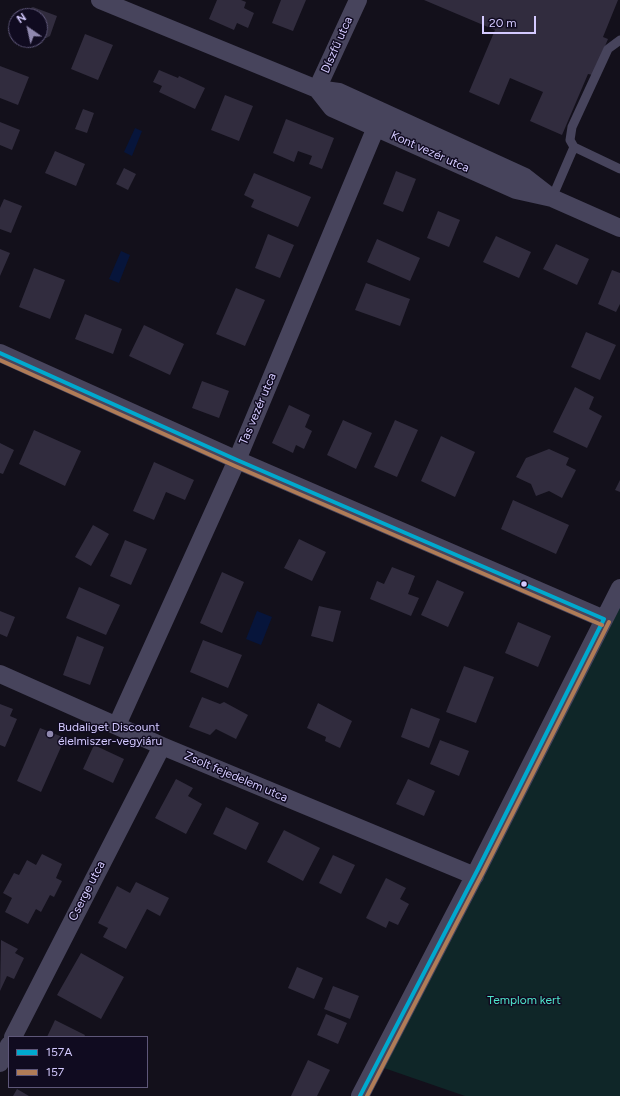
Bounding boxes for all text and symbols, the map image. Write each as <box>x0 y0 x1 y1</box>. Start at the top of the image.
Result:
north arrow <box>8 8 48 48</box>
scale bar <box>484 8 538 34</box>
text: N <box>14 11 29 26</box>
street label: Díszfű utca <box>318 14 356 76</box>
text: 20 m <box>489 16 517 30</box>
street label: Kont vezér utca <box>389 128 471 176</box>
street label: Tas vezér utca <box>236 371 280 447</box>
unlabelled marker <box>519 579 529 589</box>
place label: Budaliget Discount élelmiszer-vegyiáru <box>58 720 162 748</box>
marker: Budaliget Discount élelmiszer-vegyiáru <box>45 729 55 739</box>
street label: Zsolt fejedelem utca <box>182 749 290 805</box>
street label: Cserge utca <box>66 859 108 923</box>
park label: Templom kert <box>487 993 561 1007</box>
legend <box>8 1036 148 1088</box>
text: 157A <box>46 1045 72 1059</box>
text: 157 <box>46 1065 64 1079</box>

